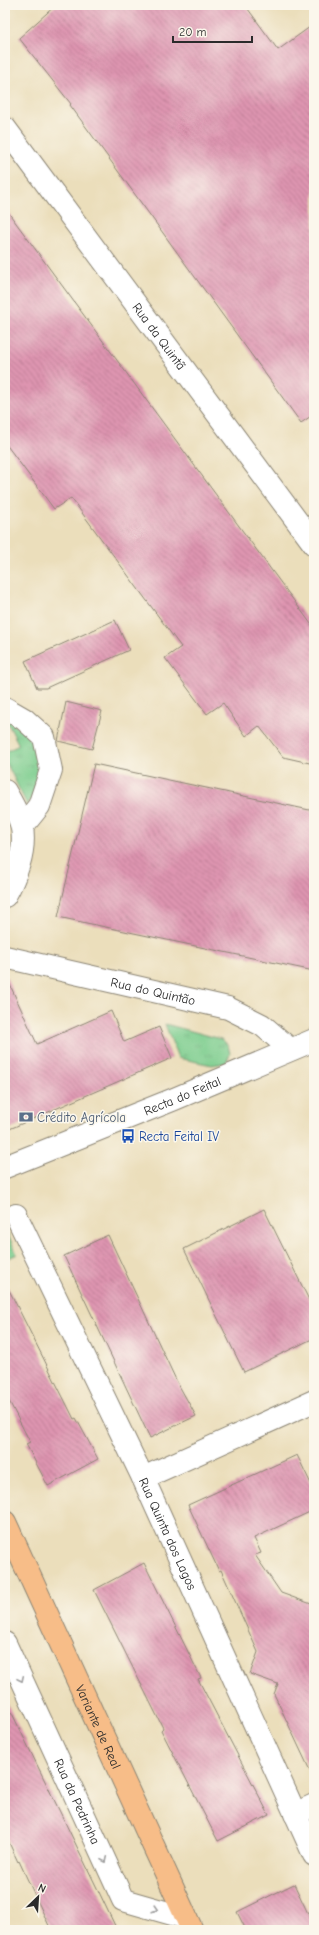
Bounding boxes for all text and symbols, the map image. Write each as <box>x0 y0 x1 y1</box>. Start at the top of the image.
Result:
scale bar <box>173 18 252 44</box>
text: 20 m <box>179 25 207 39</box>
street label: Rua da Quintã <box>129 300 189 373</box>
street label: Rua do Quintão <box>109 974 197 1008</box>
street label: Recta do Feital <box>142 1073 223 1119</box>
bank icon: Crédito Agrícola <box>18 1109 34 1125</box>
place label: Crédito Agrícola <box>37 1110 126 1125</box>
bus stop icon: Recta Feital IV <box>120 1128 136 1144</box>
place label: Recta Feital IV <box>139 1129 219 1144</box>
street label: Rua Quinta dos Lagos <box>136 1475 200 1592</box>
one-way arrow <box>16 1674 24 1682</box>
street label: Variante de Real <box>73 1682 124 1771</box>
street label: Rua da Pedrinha <box>51 1756 103 1847</box>
one-way arrow <box>100 1856 108 1864</box>
north arrow <box>18 1877 58 1917</box>
text: N <box>36 1881 48 1896</box>
one-way arrow <box>151 1904 158 1913</box>

